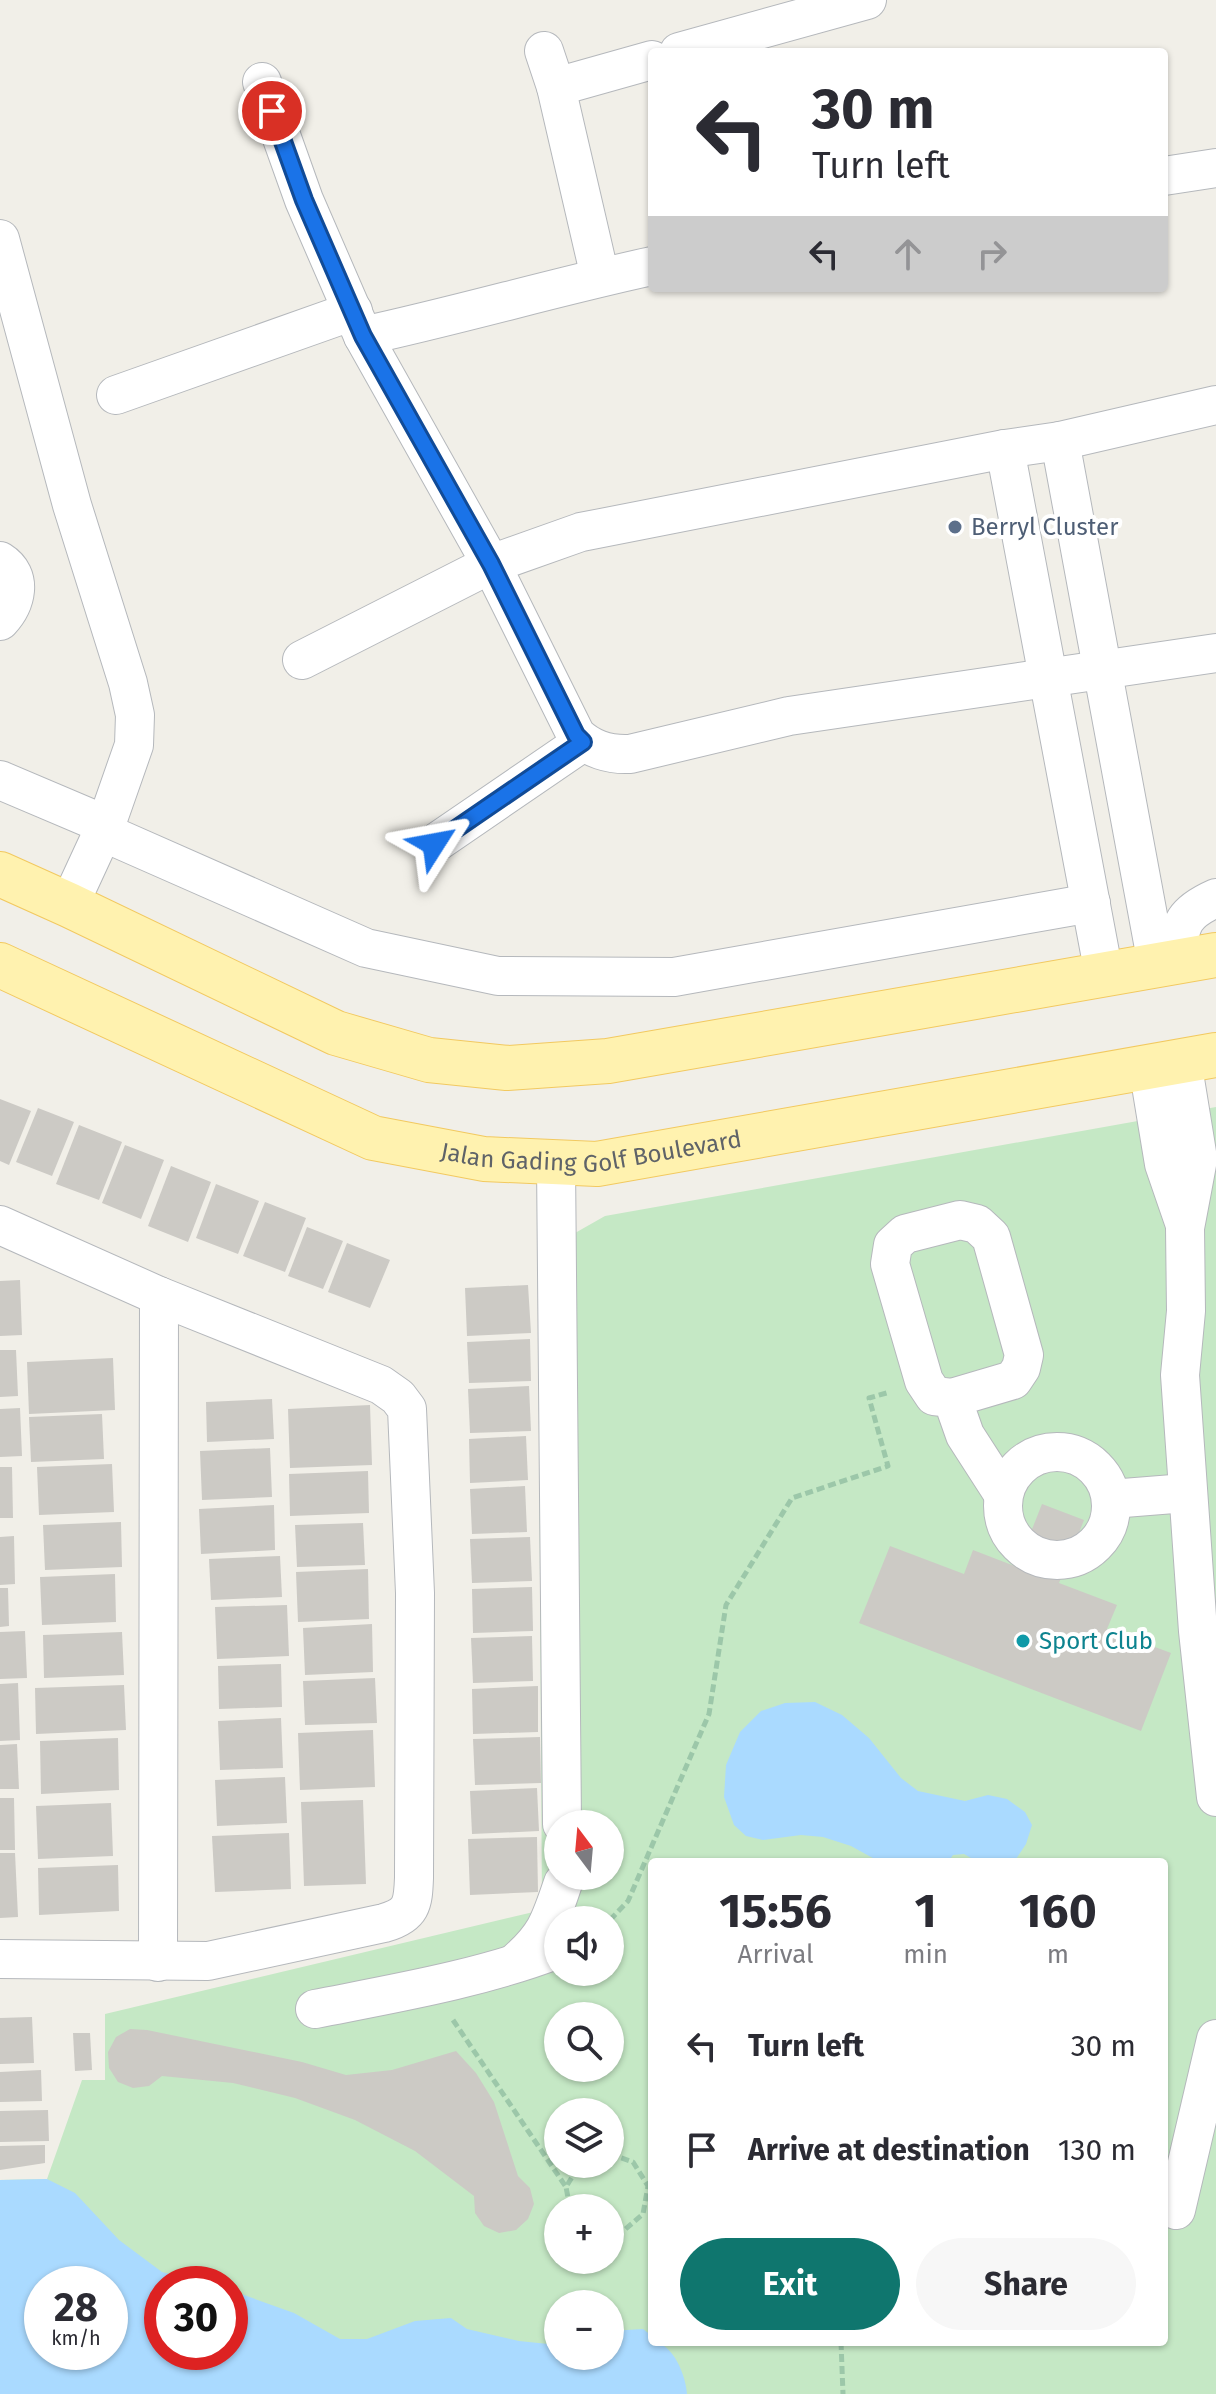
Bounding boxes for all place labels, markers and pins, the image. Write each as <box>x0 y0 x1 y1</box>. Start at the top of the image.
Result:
pin <box>238 77 306 145</box>
place label: Berryl Cluster <box>971 513 1119 541</box>
marker: Berryl Cluster <box>946 518 964 536</box>
place label: Sport Club <box>1039 1627 1153 1655</box>
marker: Sport Club <box>1014 1632 1032 1650</box>

